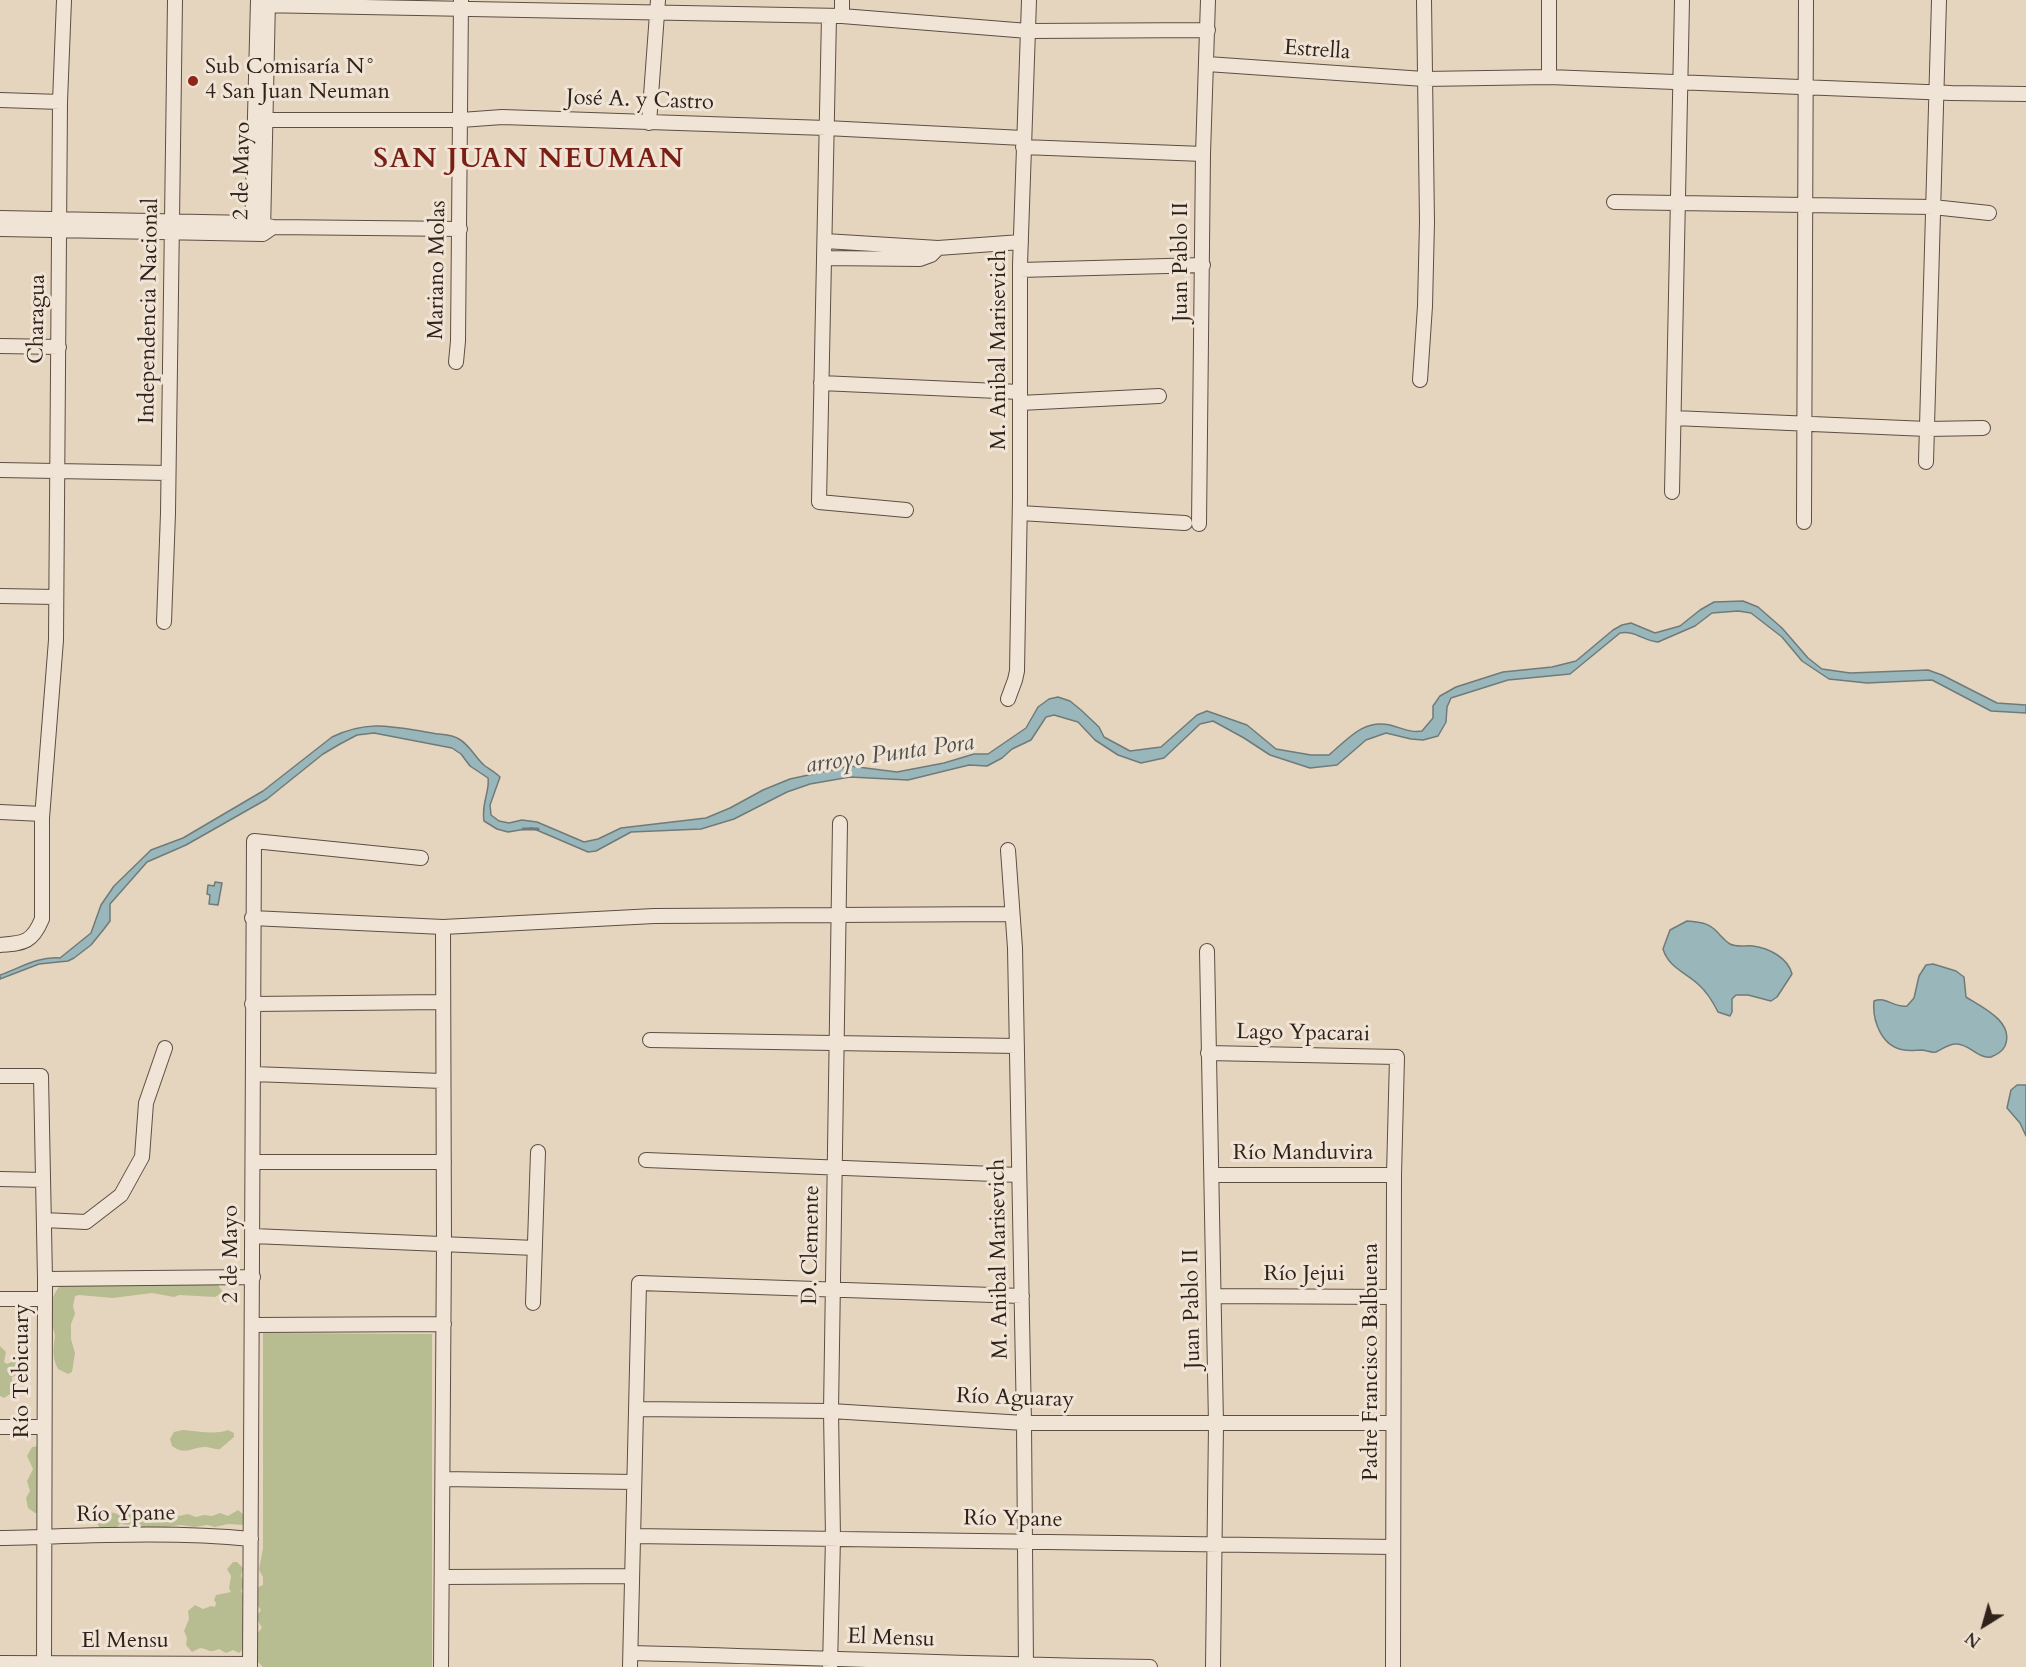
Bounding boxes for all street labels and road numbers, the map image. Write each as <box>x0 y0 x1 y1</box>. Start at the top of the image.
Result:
street label: Estrella <box>1283 36 1351 66</box>
street label: José A. y Castro <box>566 85 714 117</box>
street label: 2 de Mayo <box>229 122 257 220</box>
street label: Independencia Nacional <box>135 198 165 424</box>
street label: Mariano Molas <box>424 200 452 340</box>
street label: Juan Pablo II <box>1169 202 1195 322</box>
street label: M. Anibal Marisevich <box>987 250 1013 450</box>
street label: Charagua <box>24 274 52 364</box>
street label: Lago Ypacarai <box>1236 1020 1370 1048</box>
street label: Río Manduvira <box>1233 1141 1373 1167</box>
street label: M. Anibal Marisevich <box>985 1158 1015 1360</box>
street label: D. Clemente <box>798 1185 826 1305</box>
street label: 2 de Mayo <box>219 1205 245 1303</box>
street label: Padre Francisco Balbuena <box>1359 1243 1385 1481</box>
street label: Juan Pablo II <box>1179 1249 1207 1369</box>
street label: Río Jejui <box>1263 1262 1345 1288</box>
street label: Río Tebicuary <box>10 1304 36 1438</box>
street label: Río Aguaray <box>956 1384 1074 1414</box>
street label: Río Ypane <box>76 1501 176 1529</box>
street label: Río Ypane <box>963 1506 1063 1534</box>
street label: El Mensu <box>847 1624 935 1654</box>
street label: El Mensu <box>81 1629 169 1655</box>

